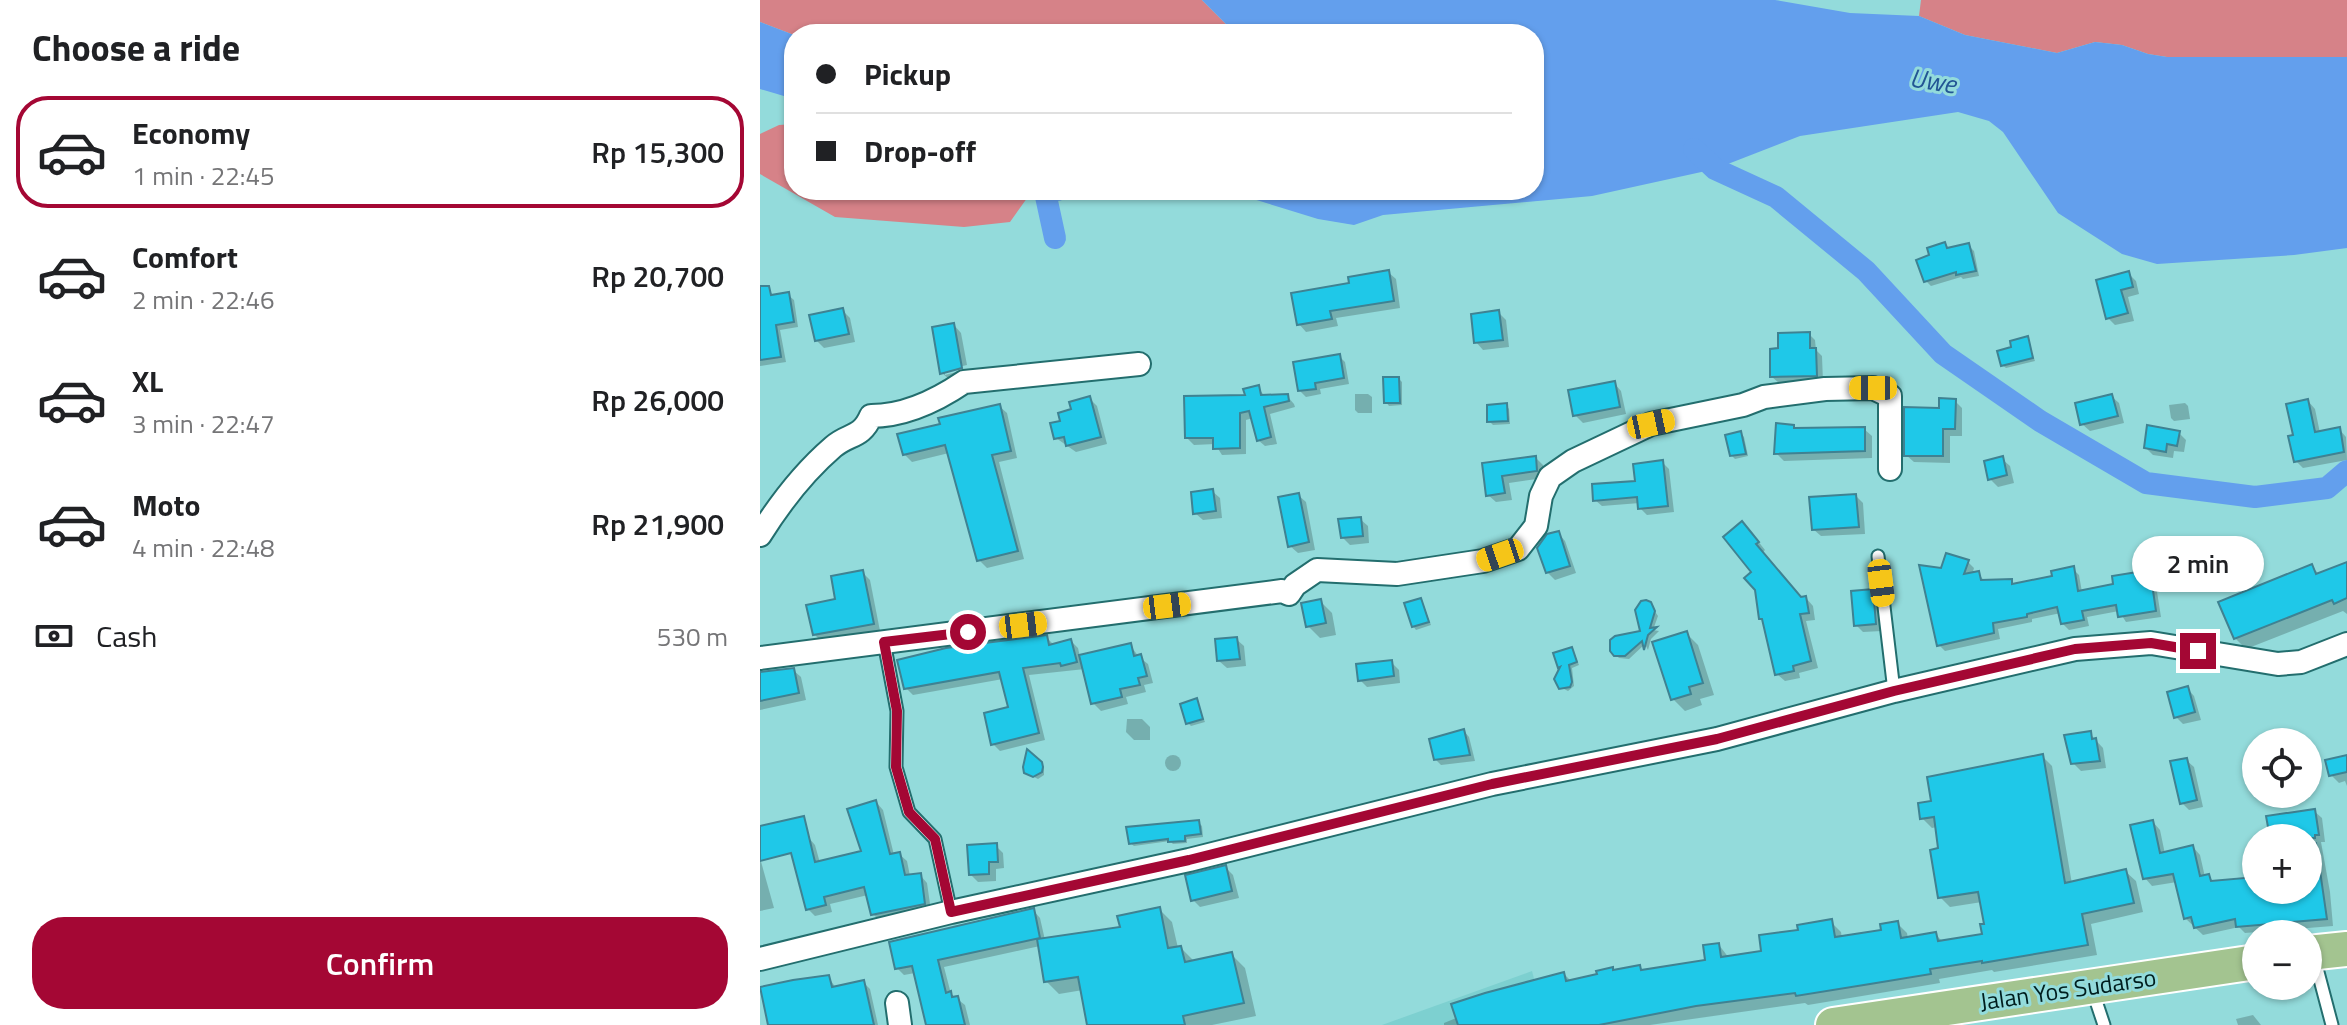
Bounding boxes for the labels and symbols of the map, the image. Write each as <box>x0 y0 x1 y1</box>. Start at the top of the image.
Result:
water label: Uwe <box>1907 58 1961 104</box>
car <box>1849 376 1897 400</box>
car <box>1625 407 1677 441</box>
callout: 2 min <box>2132 535 2264 591</box>
car <box>1473 536 1527 574</box>
car <box>1866 558 1896 608</box>
car <box>1142 591 1192 621</box>
car <box>998 610 1048 640</box>
route start <box>950 614 986 650</box>
route end <box>2180 633 2216 669</box>
street label: Jalan Yos Sudarso <box>1977 959 2158 1019</box>

